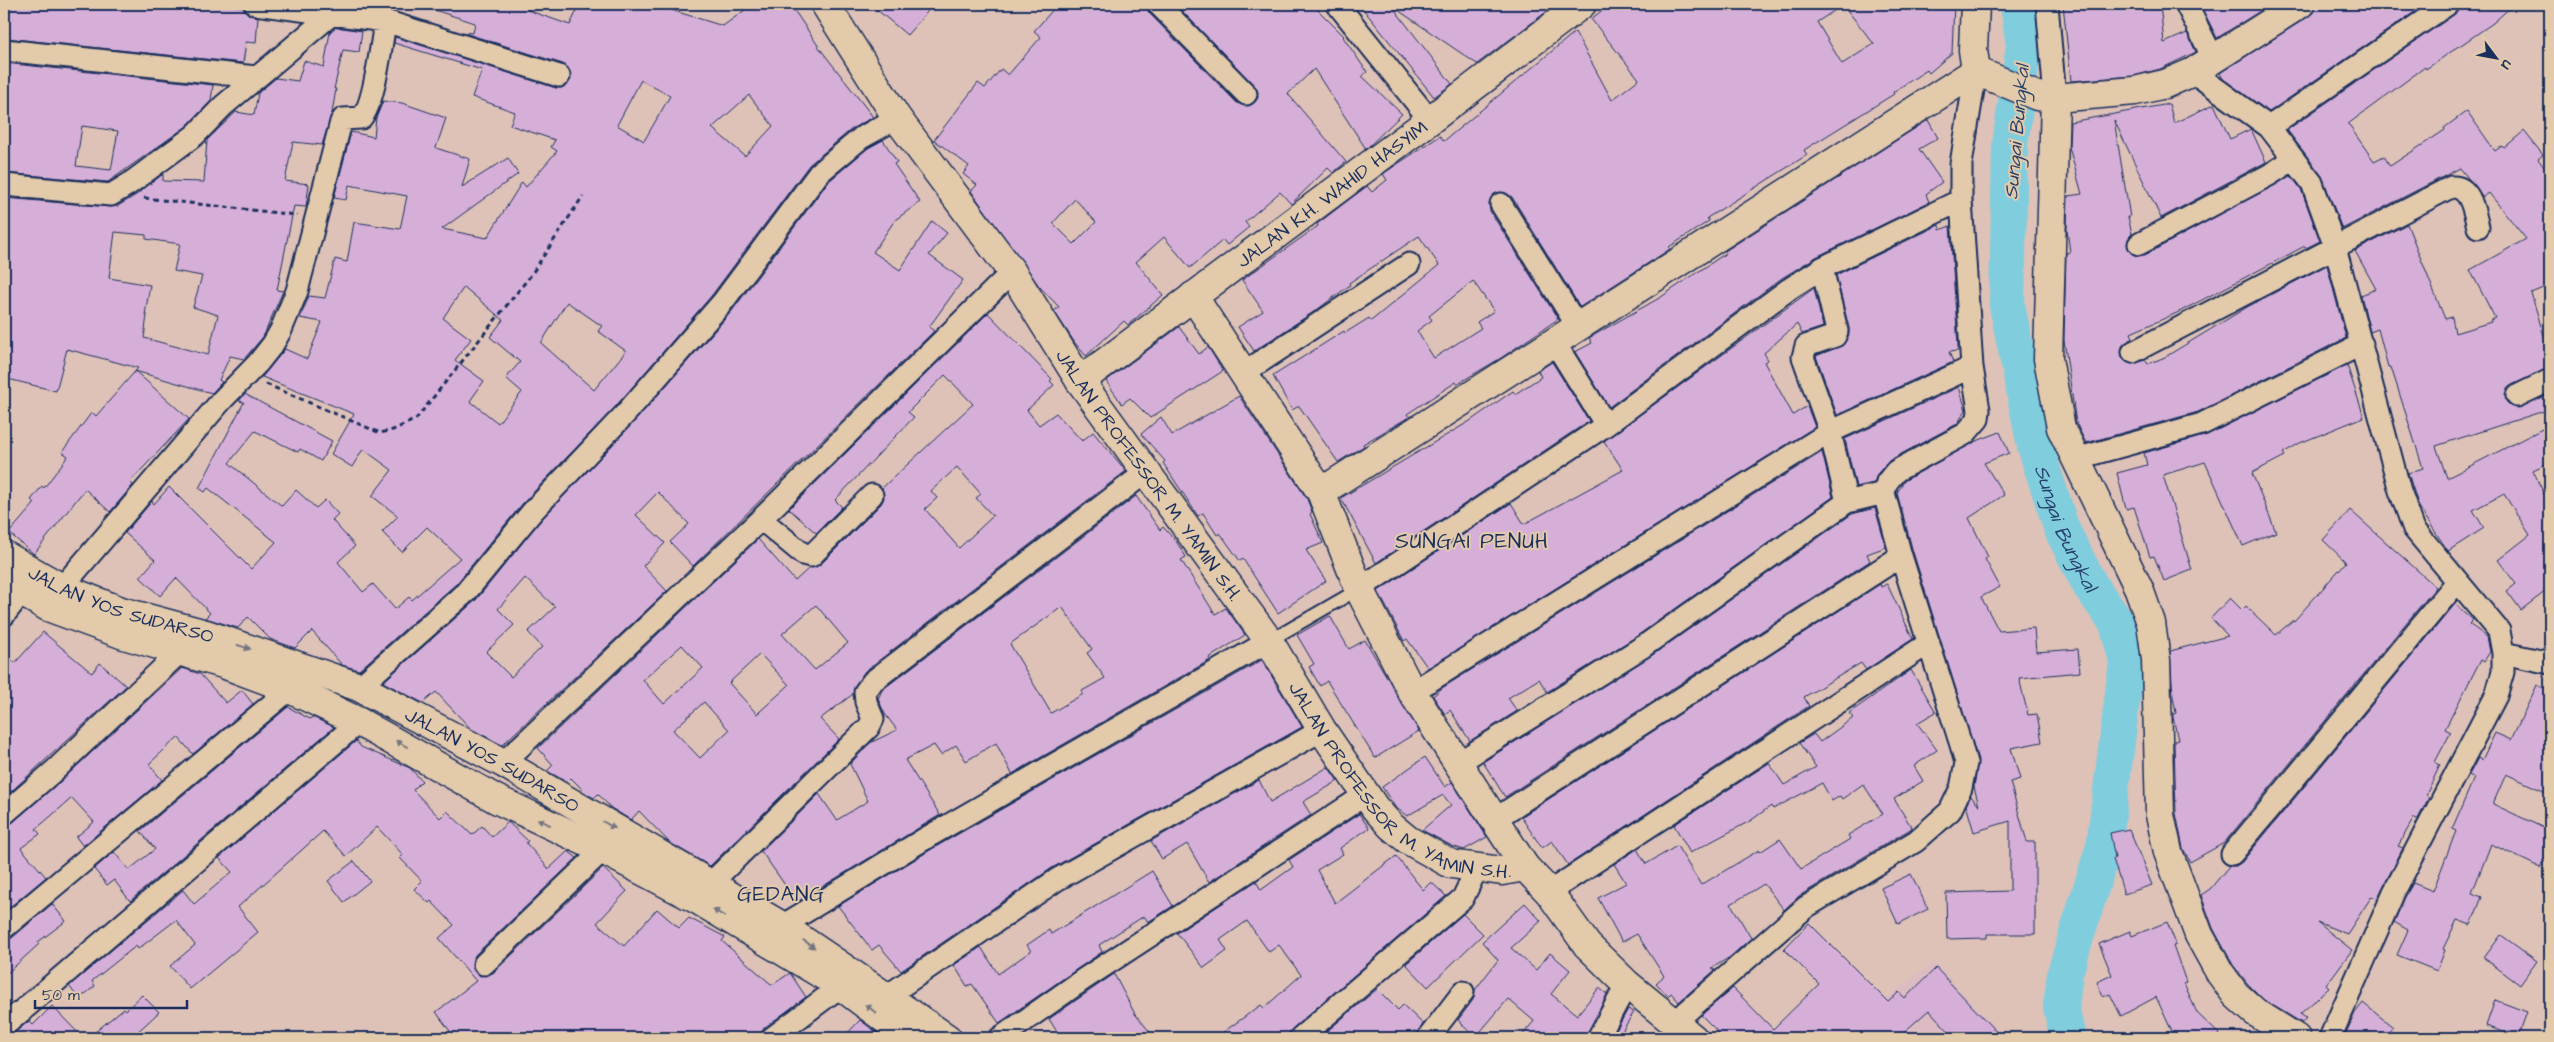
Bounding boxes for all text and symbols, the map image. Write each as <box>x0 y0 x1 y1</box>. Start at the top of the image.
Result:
north arrow <box>2472 32 2522 82</box>
text: U <box>2496 56 2517 73</box>
water label: Sungai Bungkal <box>1997 61 2038 201</box>
street label: JALAN K.H. WAHID HASYIM <box>1231 114 1434 275</box>
street label: JALAN PROFESSOR M. YAMIN S.H. <box>1049 345 1248 607</box>
water label: Sungai Bungkal <box>2027 461 2105 601</box>
district label: SUNGAI PENUH <box>1395 527 1549 556</box>
street label: JALAN YOS SUDARSO <box>23 560 217 651</box>
one-way arrow <box>237 644 252 651</box>
street label: JALAN PROFESSOR M. YAMIN S.H. <box>1281 677 1513 887</box>
street label: JALAN YOS SUDARSO <box>400 702 584 820</box>
one-way arrow <box>395 739 408 748</box>
one-way arrow <box>537 818 551 826</box>
one-way arrow <box>602 821 617 829</box>
district label: GEDANG <box>737 880 825 909</box>
one-way arrow <box>712 909 725 918</box>
one-way arrow <box>802 939 816 949</box>
scale bar <box>35 977 188 1009</box>
text: 50 m <box>42 985 80 1006</box>
one-way arrow <box>865 1003 878 1014</box>

